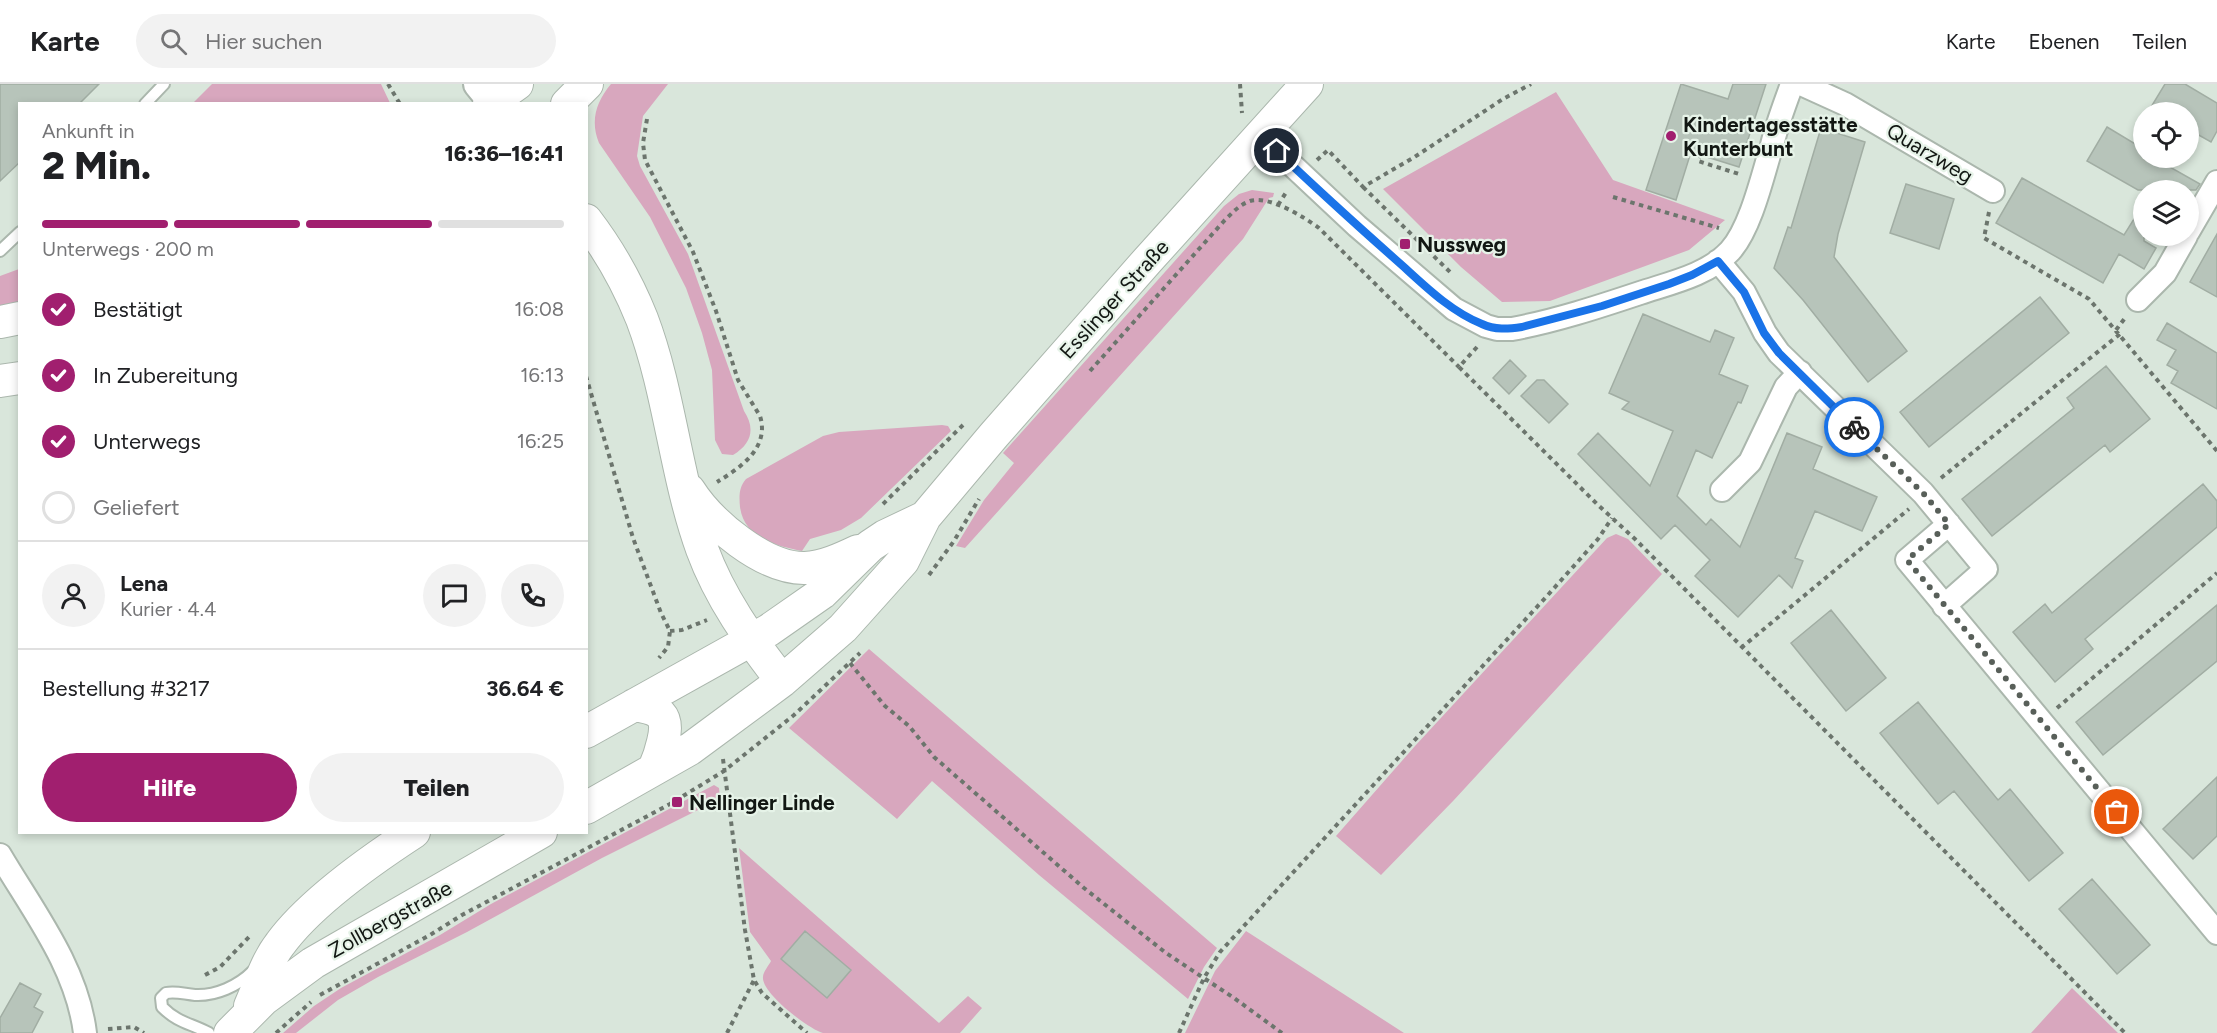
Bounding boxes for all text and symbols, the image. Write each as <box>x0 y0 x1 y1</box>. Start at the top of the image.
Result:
search box <box>136 14 556 68</box>
text: Karte <box>30 24 100 58</box>
icon: search <box>157 25 190 58</box>
text: Hier suchen <box>205 28 322 55</box>
text: Karte <box>1946 29 1995 54</box>
text: Ebenen <box>2028 29 2100 54</box>
text: Teilen <box>2133 29 2187 54</box>
map controls <box>2133 102 2199 246</box>
button: locate <box>2133 102 2199 168</box>
place label: Kindertagesstätte Kunterbunt <box>1683 112 1858 161</box>
street label: Quarzweg <box>1882 118 1978 188</box>
text: Ankunft in <box>42 119 134 143</box>
pin <box>1251 125 1302 176</box>
marker: Kindertagesstätte Kunterbunt <box>1664 129 1678 143</box>
icon: home <box>1260 134 1293 167</box>
text: 16:36–16:41 <box>444 140 564 167</box>
text: 2 Min. <box>42 142 151 189</box>
button: layers <box>2133 180 2199 246</box>
place label: Nussweg <box>1417 232 1506 257</box>
street label: Esslinger Straße <box>1054 234 1174 364</box>
text: Unterwegs · 200 m <box>42 237 214 261</box>
marker: Nussweg <box>1398 237 1412 251</box>
icon: check <box>42 293 75 326</box>
text: Bestätigt <box>93 296 183 323</box>
text: 16:08 <box>514 297 564 321</box>
icon: check <box>42 359 75 392</box>
text: In Zubereitung <box>93 362 238 389</box>
text: 16:13 <box>520 363 564 387</box>
courier <box>1824 397 1884 457</box>
icon: bike <box>1838 411 1871 444</box>
icon: check <box>42 425 75 458</box>
text: Unterwegs <box>93 428 201 455</box>
text: 16:25 <box>517 429 564 453</box>
text: Geliefert <box>93 494 180 521</box>
button: person <box>42 564 105 627</box>
button: chat <box>423 564 486 627</box>
button: phone <box>501 564 564 627</box>
text: Lena <box>120 570 168 597</box>
text: Kurier · 4.4 <box>120 597 216 621</box>
text: Bestellung #3217 <box>42 675 210 702</box>
text: 36.64 € <box>486 675 564 702</box>
button: Hilfe <box>42 753 297 822</box>
button: Teilen <box>309 753 564 822</box>
pin <box>2091 786 2142 837</box>
place label: Nellinger Linde <box>689 790 835 815</box>
marker: Nellinger Linde <box>670 795 684 809</box>
icon: bag <box>2100 795 2133 828</box>
street label: Zollbergstraße <box>324 875 456 963</box>

